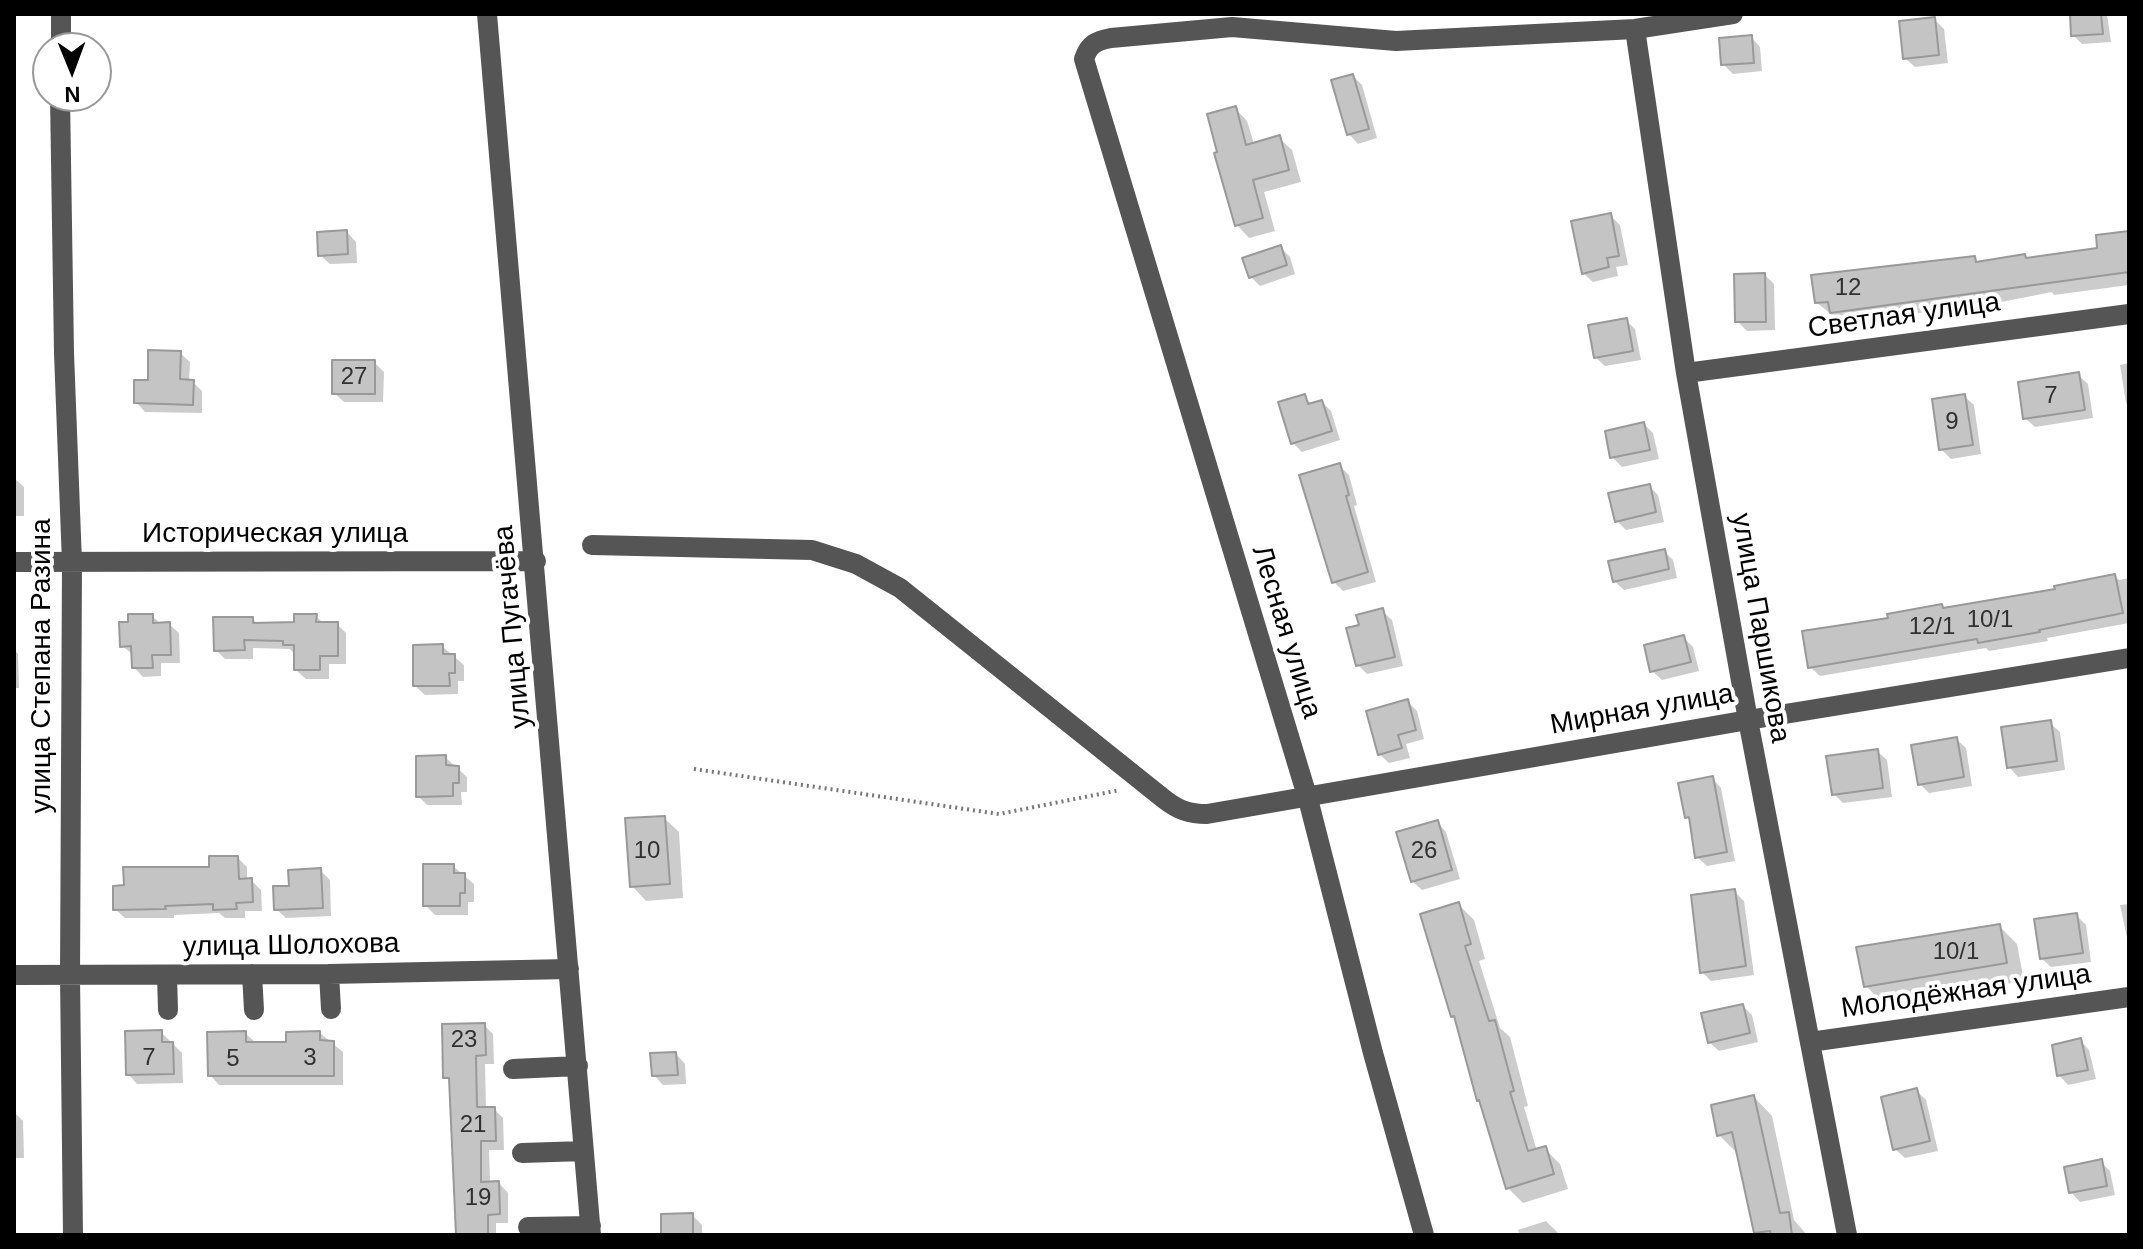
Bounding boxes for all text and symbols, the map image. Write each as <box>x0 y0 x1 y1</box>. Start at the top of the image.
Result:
north arrow <box>32 32 112 112</box>
text: N <box>64 82 81 107</box>
house number: 12 <box>1835 274 1861 302</box>
street label: Светлая улица <box>1806 286 2002 346</box>
house number: 27 <box>341 363 367 391</box>
house number: 7 <box>2044 382 2058 410</box>
house number: 9 <box>1945 408 1959 436</box>
street label: улица Паршикова <box>1723 511 1797 745</box>
street label: Историческая улица <box>142 517 408 551</box>
street label: улица Степана Разина <box>25 518 59 814</box>
street label: улица Пугачёва <box>487 524 539 730</box>
street label: Лесная улица <box>1244 542 1328 722</box>
house number: 10/1 <box>1967 606 2013 634</box>
house number: 12/1 <box>1909 613 1955 641</box>
street label: Мирная улица <box>1548 677 1736 743</box>
house number: 10 <box>634 837 660 865</box>
house number: 26 <box>1411 837 1437 865</box>
street label: улица Шолохова <box>182 927 400 965</box>
house number: 10/1 <box>1933 938 1979 966</box>
street label: Молодёжная улица <box>1839 958 2093 1026</box>
house number: 23 <box>451 1026 477 1054</box>
house number: 7 <box>142 1044 156 1072</box>
house number: 3 <box>303 1044 317 1072</box>
house number: 5 <box>226 1045 240 1073</box>
house number: 21 <box>460 1111 486 1139</box>
house number: 19 <box>465 1184 491 1212</box>

